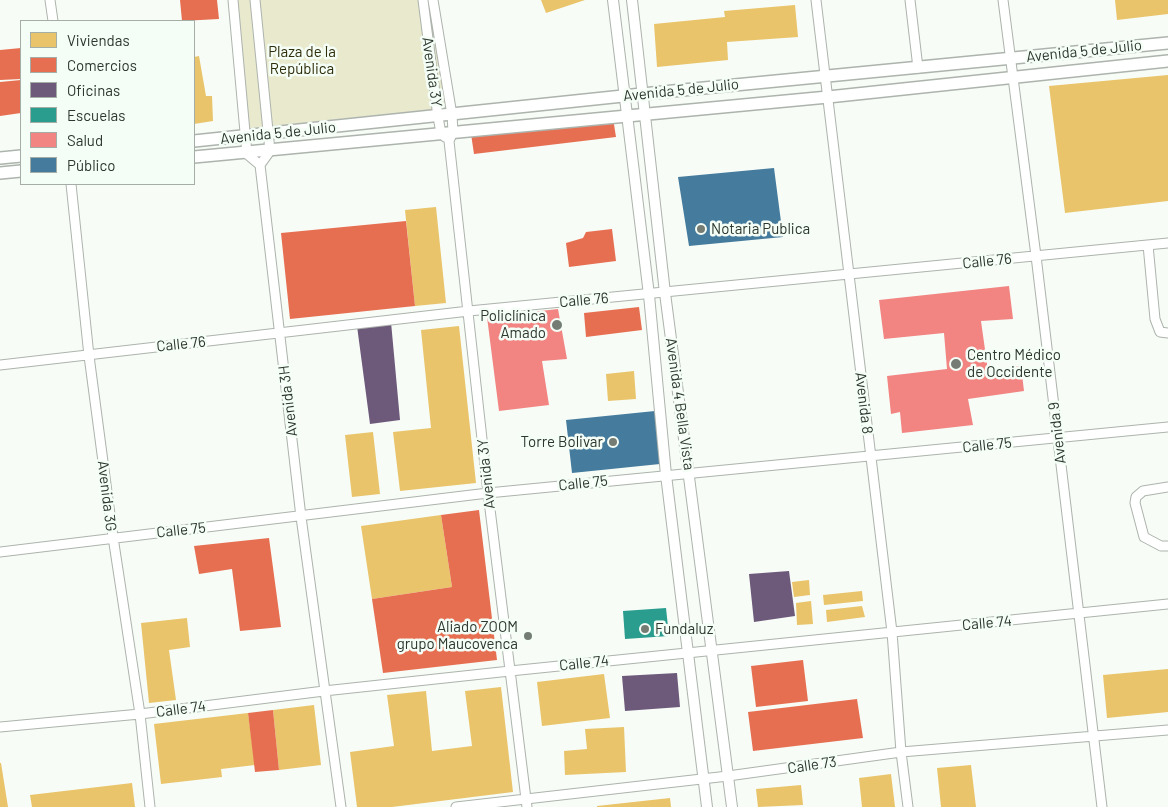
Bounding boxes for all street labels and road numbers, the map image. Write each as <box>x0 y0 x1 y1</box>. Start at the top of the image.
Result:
street label: Avenida 3Y <box>418 36 446 108</box>
street label: Avenida 5 de Julio <box>1025 36 1143 66</box>
street label: Avenida 5 de Julio <box>622 75 740 105</box>
street label: Avenida 5 de Julio <box>219 118 337 148</box>
street label: Calle 76 <box>962 249 1012 273</box>
street label: Calle 76 <box>559 289 609 311</box>
street label: Calle 76 <box>156 332 206 356</box>
street label: Avenida 4 Bella Vista <box>662 337 698 471</box>
street label: Avenida 3H <box>275 364 301 438</box>
street label: Avenida 8 <box>851 371 877 435</box>
street label: Avenida 9 <box>1044 401 1070 465</box>
street label: Calle 75 <box>962 433 1012 457</box>
street label: Avenida 3Y <box>473 438 499 510</box>
street label: Avenida 3G <box>94 460 120 532</box>
street label: Calle 75 <box>558 471 608 495</box>
street label: Calle 75 <box>156 518 206 542</box>
street label: Calle 74 <box>961 612 1013 634</box>
street label: Calle 74 <box>558 651 610 675</box>
street label: Calle 74 <box>155 697 207 721</box>
street label: Calle 73 <box>786 753 838 777</box>

